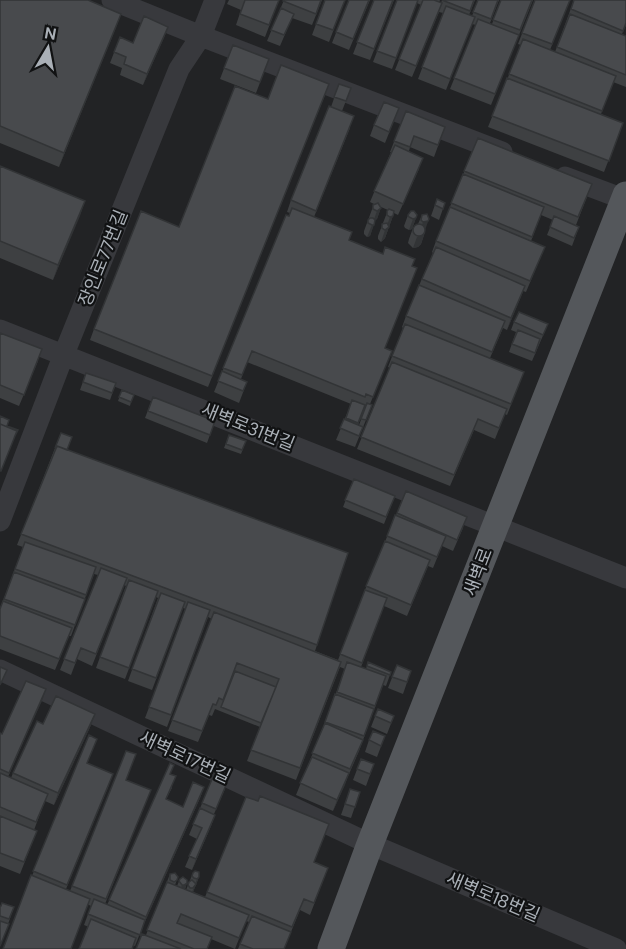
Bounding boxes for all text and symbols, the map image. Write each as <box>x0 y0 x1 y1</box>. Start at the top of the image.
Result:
north arrow <box>18 18 78 78</box>
text: N <box>43 22 58 45</box>
street label: 장인로77번길 <box>73 206 133 310</box>
street label: 새벽로31번길 <box>198 397 298 457</box>
street label: 새벽로 <box>458 545 498 599</box>
street label: 새벽로17번길 <box>136 725 234 789</box>
street label: 새벽로18번길 <box>443 867 543 927</box>

